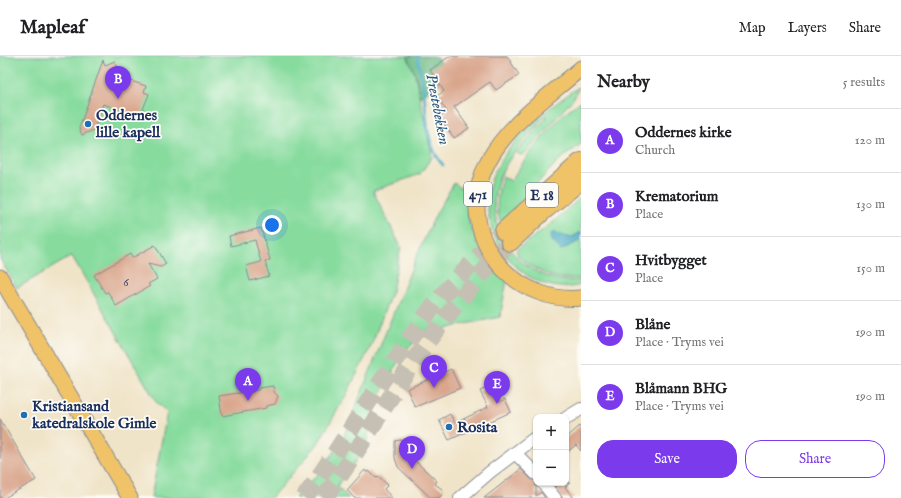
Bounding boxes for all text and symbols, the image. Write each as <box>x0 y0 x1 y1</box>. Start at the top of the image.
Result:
text: Mapleaf <box>20 16 85 40</box>
text: Map <box>739 19 766 37</box>
text: Layers <box>788 19 827 37</box>
text: Share <box>849 19 881 37</box>
pin: B <box>105 66 131 99</box>
water label: Prestebekken <box>420 72 454 147</box>
text: Nearby <box>597 72 650 93</box>
text: 5 results <box>843 74 885 91</box>
place label: Oddernes lille kapell <box>95 106 161 142</box>
marker: Oddernes lille kapell <box>83 119 93 129</box>
text: Oddernes kirke <box>635 123 732 142</box>
text: A <box>606 132 614 149</box>
text: 120 m <box>855 132 885 149</box>
text: Church <box>635 142 675 159</box>
road number: 471 <box>464 182 492 206</box>
road number: E 18 <box>526 183 558 207</box>
text: Krematorium <box>635 187 718 206</box>
text: B <box>606 196 614 213</box>
text: 130 m <box>856 196 885 213</box>
text: Place <box>635 206 663 223</box>
your location <box>262 215 282 235</box>
text: Hvitbygget <box>635 251 707 270</box>
text: C <box>605 260 615 277</box>
text: 150 m <box>856 260 885 277</box>
text: Place <box>635 270 663 287</box>
house number: 6 <box>123 274 129 291</box>
text: Blåne <box>635 315 670 334</box>
text: D <box>605 324 615 341</box>
text: 190 m <box>855 324 885 341</box>
text: Place · Tryms vei <box>635 334 724 351</box>
pin: C <box>421 355 447 388</box>
pin: A <box>235 368 261 401</box>
pin: E <box>484 371 510 404</box>
text: Blåmann BHG <box>635 379 727 398</box>
text: E <box>605 388 615 405</box>
text: 190 m <box>855 388 885 405</box>
place label: Kristiansand katedralskole Gimle <box>31 397 157 433</box>
text: Place · Tryms vei <box>635 398 724 415</box>
marker: Kristiansand katedralskole Gimle <box>19 410 29 420</box>
map controls <box>533 414 569 486</box>
button: + <box>533 414 569 450</box>
place label: Rosita <box>457 418 498 437</box>
marker: Rosita <box>444 422 454 432</box>
pin: D <box>399 436 425 469</box>
button: Save <box>597 440 737 478</box>
button: Share <box>745 440 885 478</box>
button: − <box>533 450 569 486</box>

